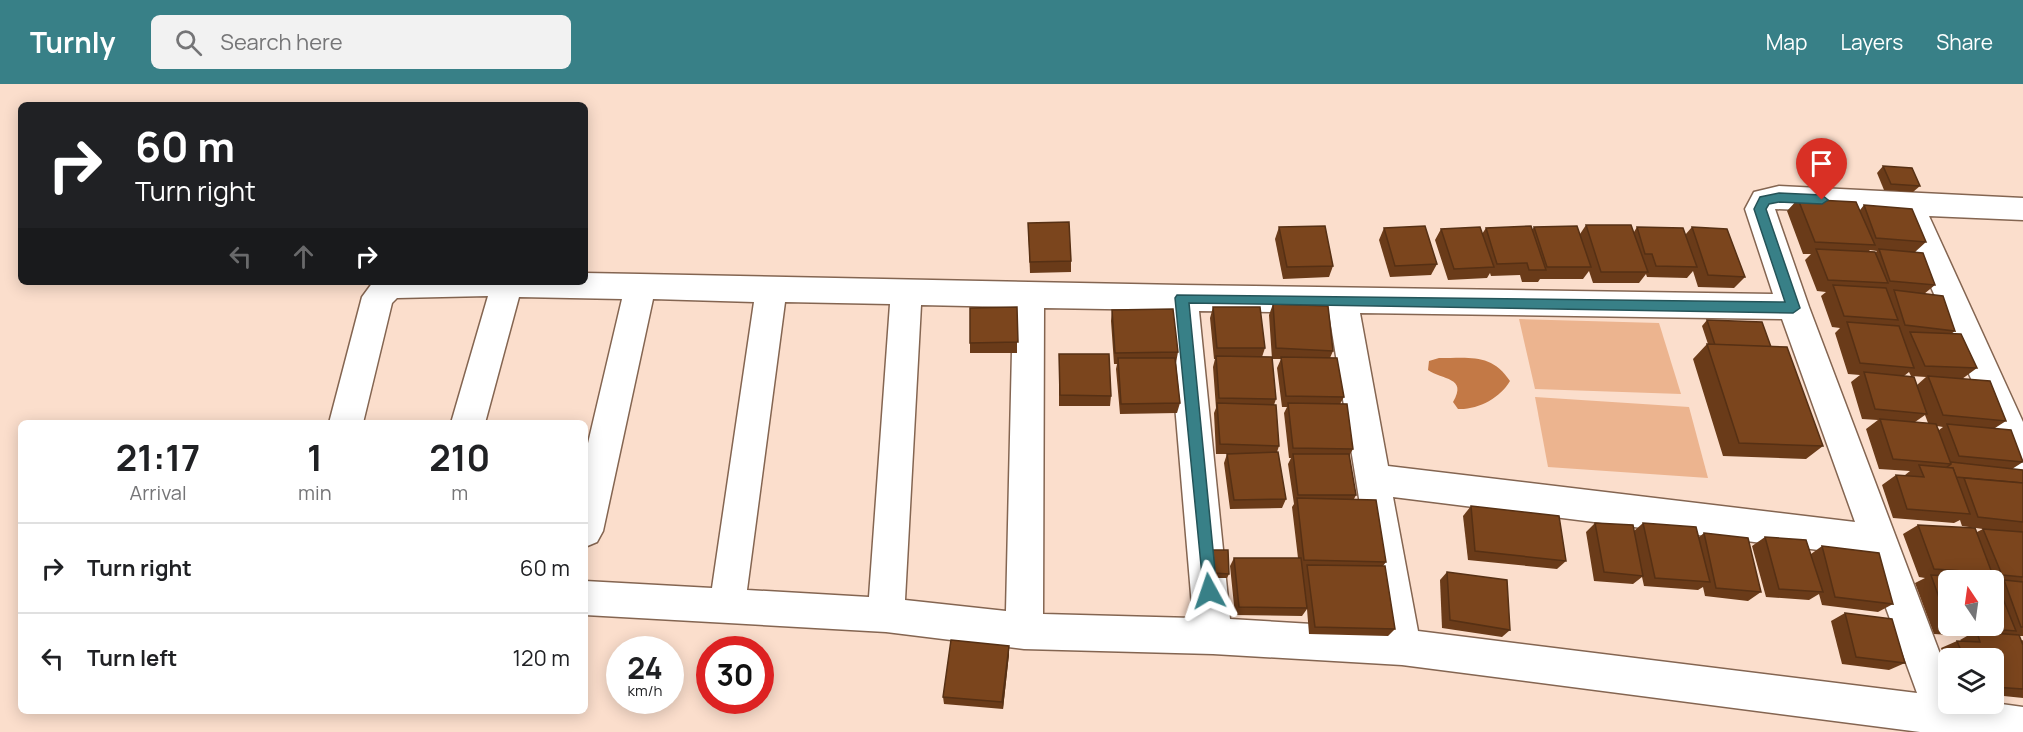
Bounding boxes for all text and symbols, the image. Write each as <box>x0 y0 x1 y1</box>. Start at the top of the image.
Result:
search box <box>151 15 571 69</box>
text: Turnly <box>30 23 115 61</box>
icon: search <box>172 26 205 59</box>
text: Search here <box>220 27 343 57</box>
text: Map <box>1766 28 1807 56</box>
text: Layers <box>1840 28 1903 56</box>
text: Share <box>1936 28 1993 56</box>
text: 60 m <box>135 117 235 175</box>
icon: right <box>36 126 114 204</box>
pin <box>1796 138 1847 200</box>
icon: arrive <box>1805 147 1838 180</box>
text: Turn right <box>135 172 256 209</box>
icon: left <box>224 240 257 273</box>
icon: ahead <box>287 240 320 273</box>
icon: right <box>350 240 383 273</box>
text: 21:17 <box>116 433 200 482</box>
text: 1 <box>307 433 323 482</box>
text: 210 <box>429 433 490 482</box>
text: Arrival <box>129 479 187 506</box>
text: min <box>298 479 332 506</box>
text: m <box>451 479 468 506</box>
icon: right <box>36 552 69 585</box>
text: Turn right <box>87 553 192 583</box>
text: 60 m <box>520 553 570 583</box>
position arrow <box>1177 559 1241 623</box>
north arrow <box>1938 570 2004 636</box>
map controls <box>1938 570 2004 714</box>
speed limit sign: 30 <box>696 636 774 714</box>
icon: left <box>36 642 69 675</box>
text: Turn left <box>87 643 177 673</box>
text: 120 m <box>512 643 570 673</box>
text: 24 <box>627 647 663 688</box>
button: layers <box>1938 648 2004 714</box>
text: km/h <box>628 680 662 701</box>

